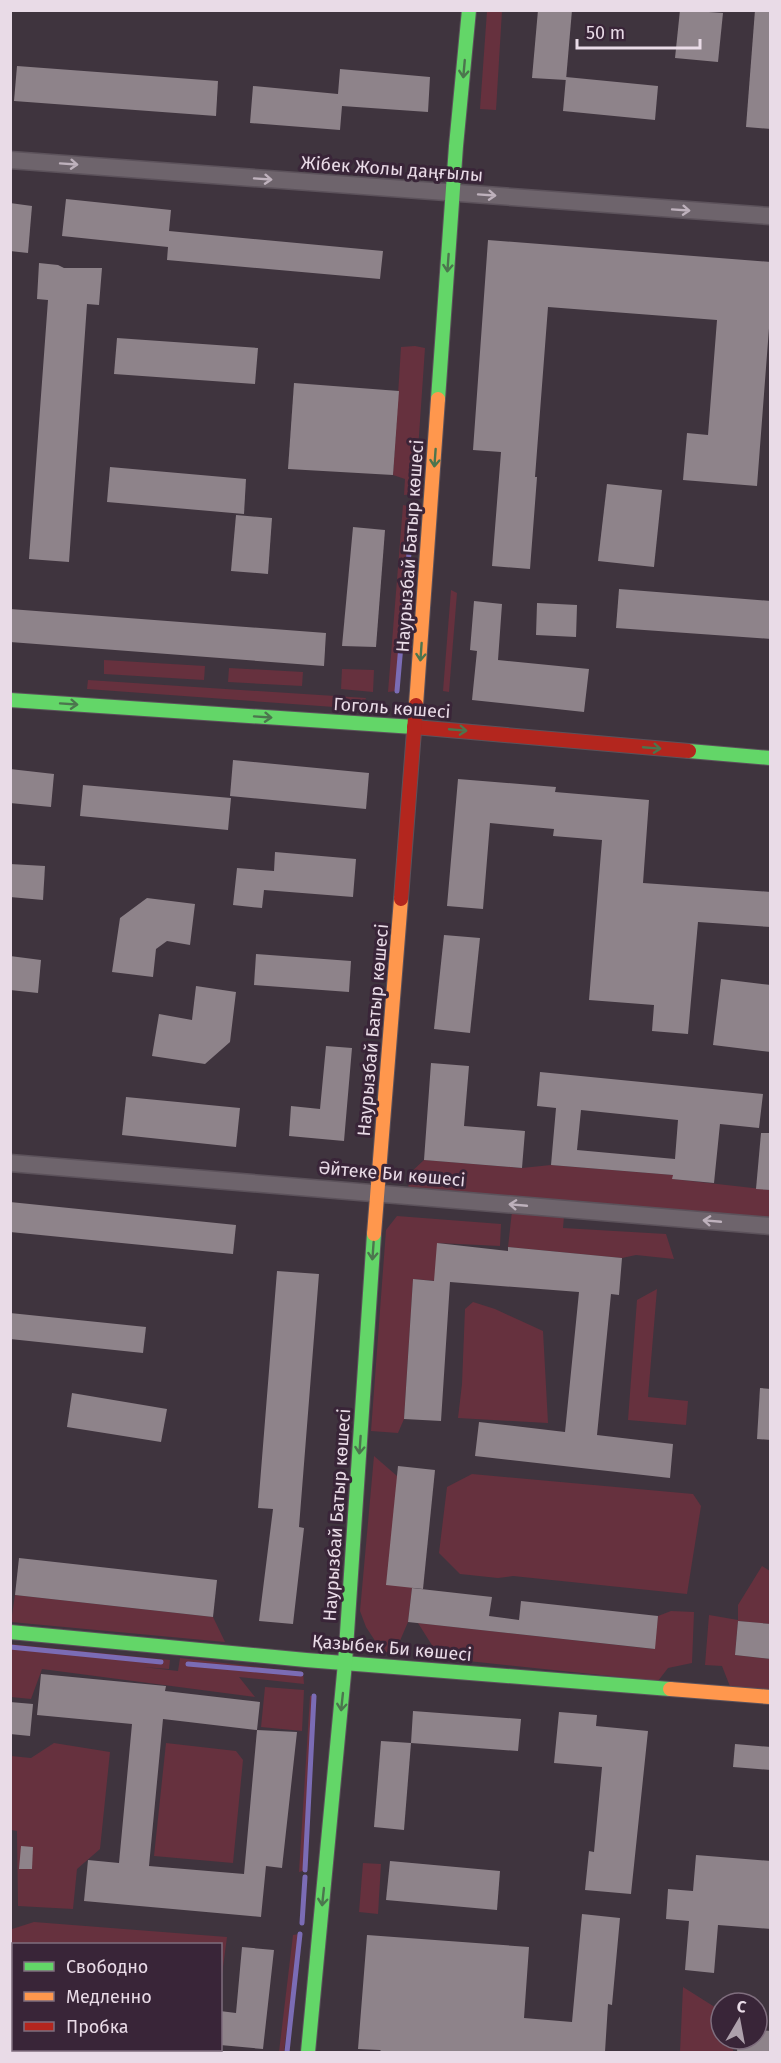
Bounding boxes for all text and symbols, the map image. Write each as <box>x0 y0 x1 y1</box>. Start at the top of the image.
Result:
scale bar <box>577 12 700 50</box>
text: 50 m <box>586 22 625 44</box>
one-way arrow <box>458 58 469 78</box>
street label: Жібек Жолы даңғылы <box>300 152 484 186</box>
one-way arrow <box>58 159 78 170</box>
one-way arrow <box>253 173 273 184</box>
one-way arrow <box>476 190 496 201</box>
one-way arrow <box>671 204 691 215</box>
one-way arrow <box>442 253 453 273</box>
street label: Наурызбай Батыр көшесі <box>392 439 428 653</box>
one-way arrow <box>429 447 440 467</box>
one-way arrow <box>415 642 426 662</box>
street label: Гоголь көшесі <box>333 693 451 723</box>
one-way arrow <box>58 699 78 710</box>
one-way arrow <box>253 711 273 722</box>
one-way arrow <box>448 725 467 736</box>
one-way arrow <box>642 743 662 754</box>
street label: Наурызбай Батыр көшесі <box>353 923 393 1137</box>
street label: Әйтеке Би көшесі <box>318 1157 466 1191</box>
one-way arrow <box>508 1199 528 1210</box>
one-way arrow <box>703 1216 723 1227</box>
one-way arrow <box>367 1240 378 1260</box>
street label: Наурызбай Батыр көшесі <box>319 1408 355 1622</box>
one-way arrow <box>355 1435 366 1455</box>
street label: Қазыбек Би көшесі <box>311 1630 473 1666</box>
one-way arrow <box>336 1692 347 1712</box>
one-way arrow <box>317 1886 328 1906</box>
legend <box>12 1943 222 2051</box>
text: Свободно <box>66 1956 148 1978</box>
text: Медленно <box>66 1986 152 2008</box>
north arrow <box>709 1991 769 2051</box>
text: С <box>735 1997 748 2017</box>
text: Пробка <box>66 2016 129 2038</box>

